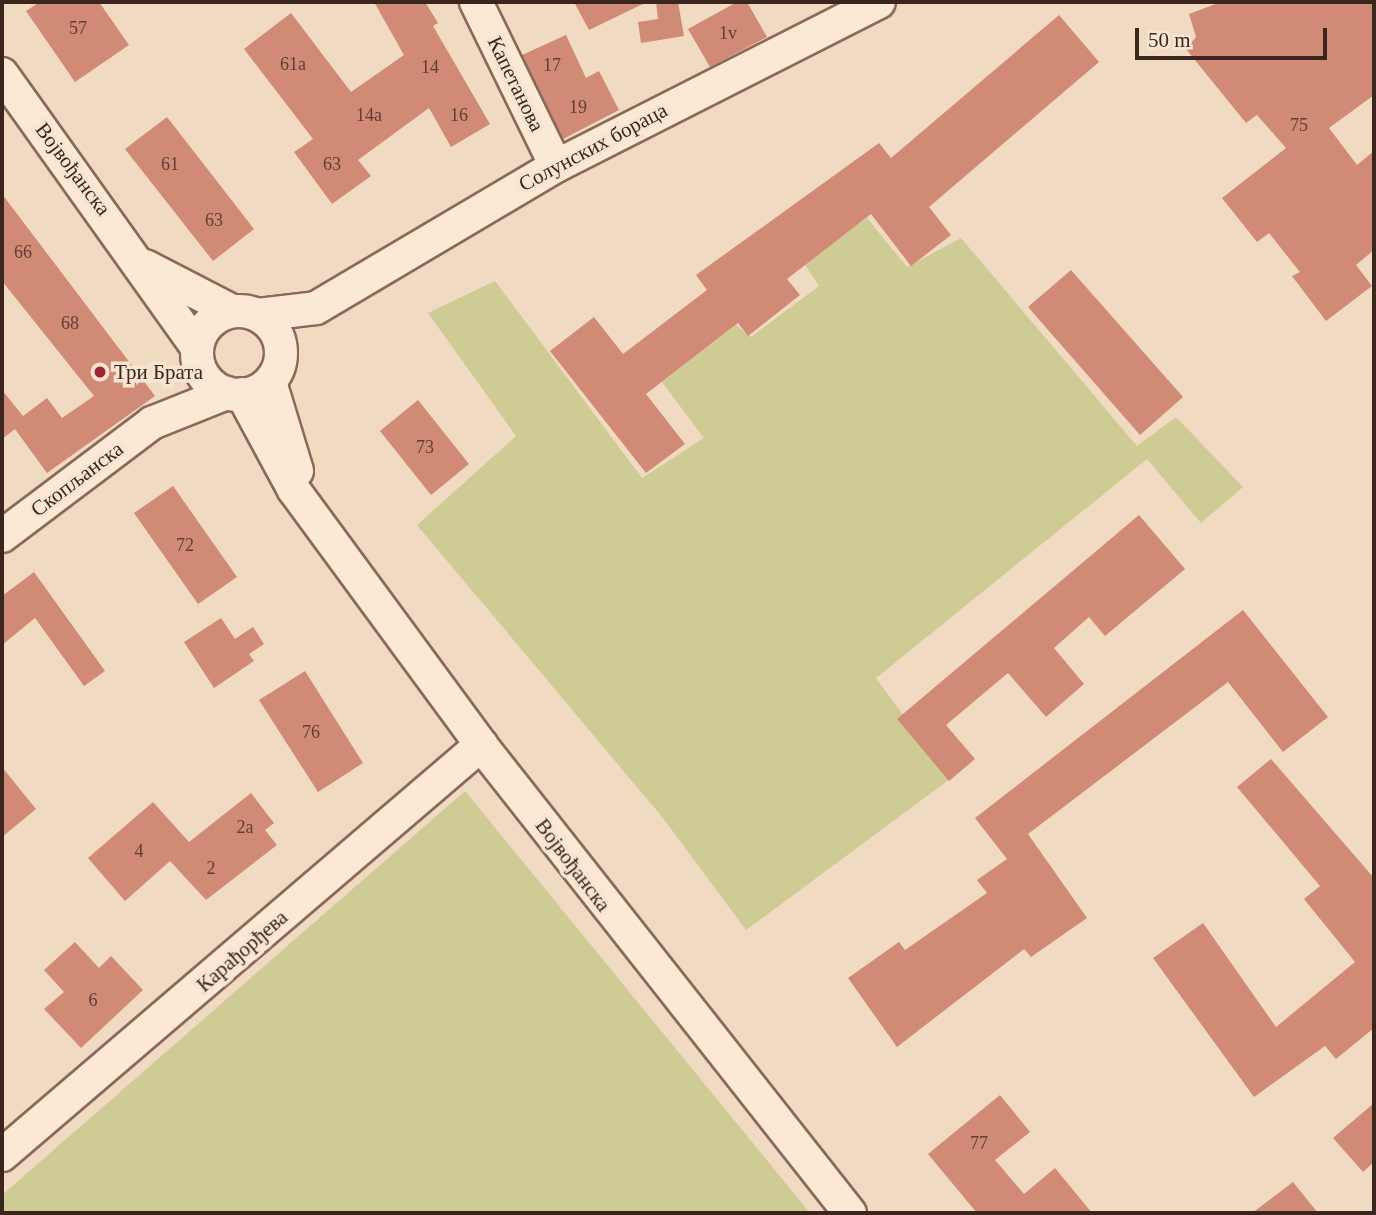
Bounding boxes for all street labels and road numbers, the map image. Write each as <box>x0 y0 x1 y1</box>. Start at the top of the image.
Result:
street label: Капетанова <box>482 32 550 136</box>
street label: Солунских бораца <box>514 97 672 197</box>
street label: Војвођанска <box>30 118 116 220</box>
street label: Скопљанска <box>26 436 128 522</box>
street label: Војвођанска <box>530 814 616 916</box>
street label: Карађорђева <box>191 905 293 997</box>

